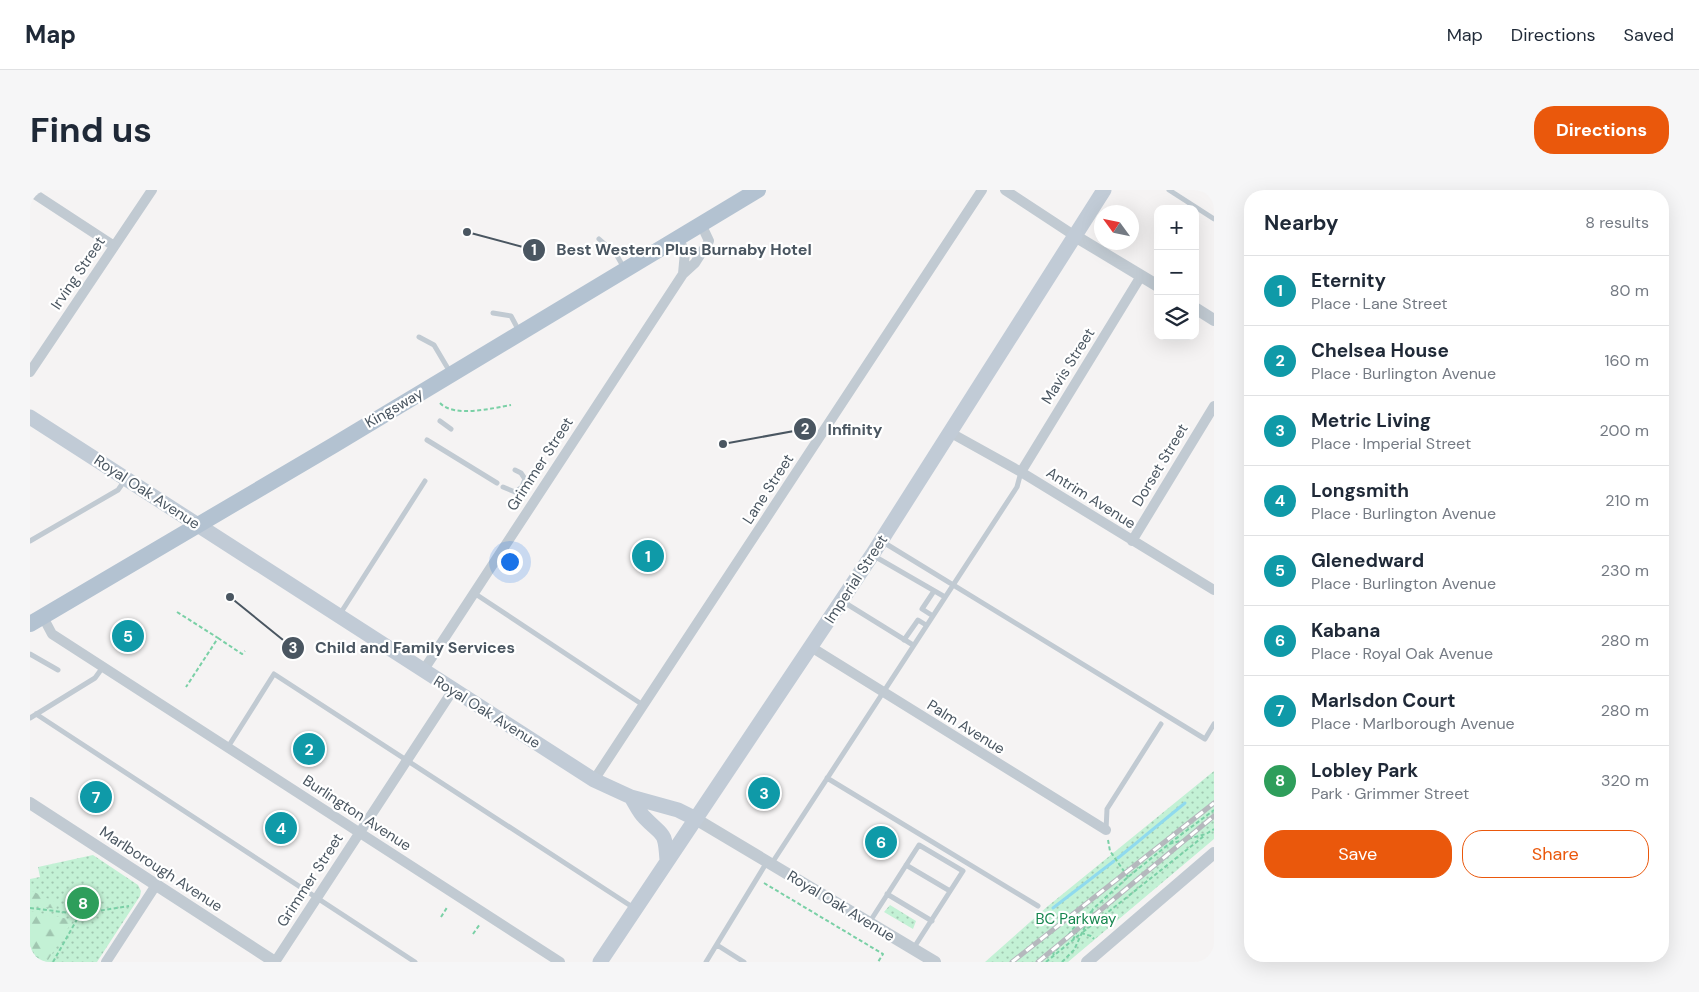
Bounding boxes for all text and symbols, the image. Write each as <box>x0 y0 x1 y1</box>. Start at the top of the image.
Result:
text: Map <box>25 19 76 50</box>
text: Map <box>1447 23 1483 47</box>
text: Directions <box>1511 23 1596 47</box>
text: Saved <box>1624 23 1674 47</box>
button: Directions <box>1534 106 1669 154</box>
text: Find us <box>30 107 152 153</box>
north arrow <box>1094 205 1139 250</box>
map controls <box>1154 205 1199 340</box>
button: + <box>1154 205 1199 250</box>
text: Nearby <box>1264 209 1338 237</box>
text: 8 results <box>1585 212 1649 233</box>
street label: Irving Street <box>46 232 110 313</box>
callout: Best Western Plus Burnaby Hotel <box>522 234 822 265</box>
text: Best Western Plus Burnaby Hotel <box>556 239 812 260</box>
text: 1 <box>531 240 537 260</box>
button: − <box>1154 250 1199 295</box>
text: Eternity <box>1311 268 1386 293</box>
text: 1 <box>1277 280 1283 301</box>
text: 80 m <box>1610 280 1649 301</box>
text: Place · Lane Street <box>1311 293 1447 314</box>
button: layers <box>1154 295 1199 340</box>
street label: Mavis Street <box>1037 324 1099 408</box>
text: Chelsea House <box>1311 338 1449 363</box>
text: 2 <box>1275 350 1285 371</box>
text: 160 m <box>1605 350 1649 371</box>
text: Place · Burlington Avenue <box>1311 363 1496 384</box>
street label: Kingsway <box>361 383 427 433</box>
text: Metric Living <box>1311 408 1431 433</box>
street label: Grimmer Street <box>502 413 578 515</box>
callout: Infinity <box>793 414 893 445</box>
text: 2 <box>801 419 810 439</box>
text: Infinity <box>828 419 883 440</box>
street label: Dorset Street <box>1127 420 1193 510</box>
text: 3 <box>1275 420 1285 441</box>
text: 200 m <box>1600 420 1649 441</box>
text: Place · Imperial Street <box>1311 433 1471 454</box>
street label: Royal Oak Avenue <box>90 450 204 534</box>
street label: Lane Street <box>738 450 798 528</box>
street label: Antrim Avenue <box>1042 463 1140 533</box>
text: Longsmith <box>1311 478 1409 503</box>
text: 4 <box>1275 490 1285 511</box>
text: 210 m <box>1605 490 1649 511</box>
text: Place · Burlington Avenue <box>1311 503 1496 524</box>
street label: Imperial Street <box>820 531 892 627</box>
pin: 1 <box>632 537 664 575</box>
text: Glenedward <box>1311 548 1424 573</box>
your location <box>497 549 523 575</box>
text: 5 <box>1275 560 1285 581</box>
text: 230 m <box>1601 560 1649 581</box>
text: Place · Burlington Avenue <box>1311 573 1496 594</box>
pin: 5 <box>112 617 144 655</box>
text: Kabana <box>1311 618 1380 643</box>
text: 6 <box>1275 630 1285 651</box>
text: 280 m <box>1601 630 1649 651</box>
callout: Child and Family Services <box>280 632 525 663</box>
text: Child and Family Services <box>315 637 515 658</box>
text: 3 <box>288 638 298 658</box>
text: Place · Royal Oak Avenue <box>1311 643 1493 664</box>
street label: Royal Oak Avenue <box>430 671 544 753</box>
text: Marlsdon Court <box>1311 688 1455 713</box>
street label: Palm Avenue <box>923 695 1009 759</box>
text: 7 <box>1276 700 1284 721</box>
text: 280 m <box>1601 700 1649 721</box>
text: Place · Marlborough Avenue <box>1311 713 1515 734</box>
pin: 2 <box>293 730 325 768</box>
text: Lobley Park <box>1311 758 1418 783</box>
text: 8 <box>1275 770 1285 791</box>
text: 320 m <box>1601 770 1649 791</box>
street label: Burlington Avenue <box>299 771 415 855</box>
pin: 3 <box>748 774 780 812</box>
pin: 7 <box>80 778 112 816</box>
text: Park · Grimmer Street <box>1311 783 1469 804</box>
pin: 4 <box>265 809 297 847</box>
street label: Marlborough Avenue <box>96 822 226 916</box>
pin: 6 <box>865 823 897 861</box>
street label: Grimmer Street <box>272 829 348 931</box>
button: Save <box>1264 830 1452 878</box>
button: Share <box>1462 830 1649 878</box>
street label: Royal Oak Avenue <box>783 866 899 946</box>
pin: 8 <box>67 884 99 922</box>
park label: BC Parkway <box>1036 909 1117 929</box>

